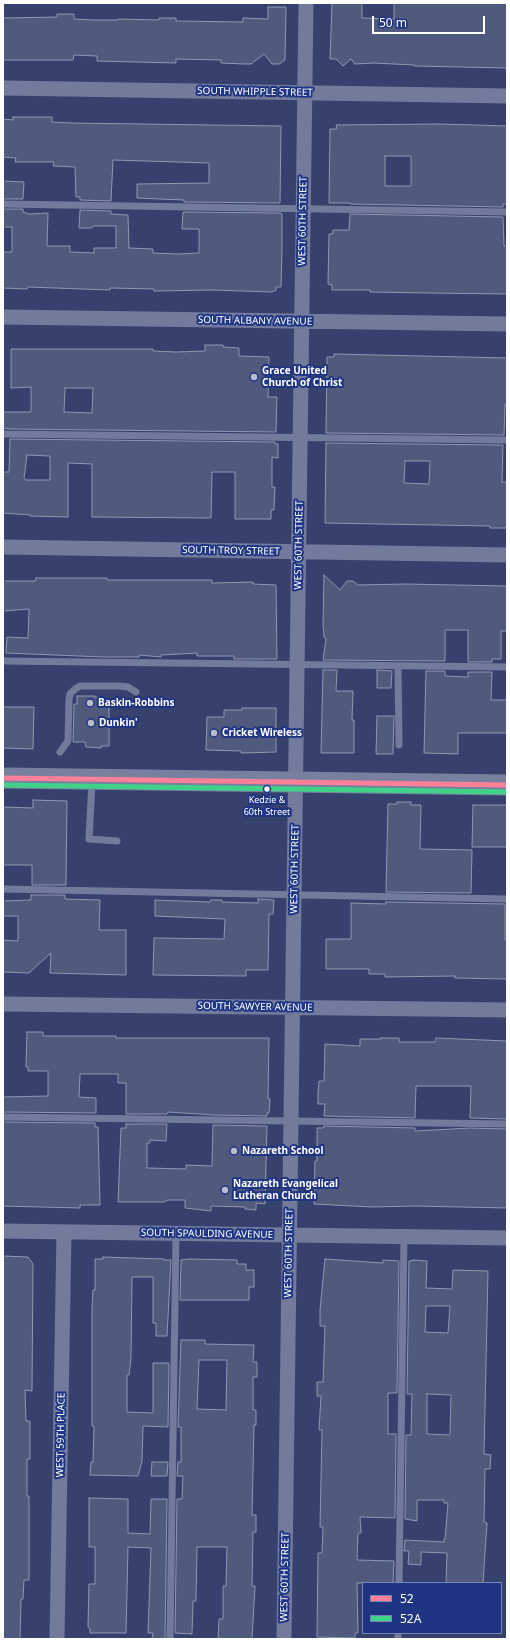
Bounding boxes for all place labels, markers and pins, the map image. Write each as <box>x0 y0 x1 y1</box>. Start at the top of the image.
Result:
place label: Grace United Church of Christ <box>262 365 342 388</box>
marker: Grace United Church of Christ <box>249 372 259 382</box>
place label: Baskin-Robbins <box>98 697 175 709</box>
marker: Baskin-Robbins <box>85 698 95 708</box>
place label: Dunkin' <box>99 717 138 729</box>
marker: Dunkin' <box>86 718 96 728</box>
place label: Cricket Wireless <box>222 727 302 739</box>
marker: Cricket Wireless <box>209 728 219 738</box>
marker: Kedzie & 60th Street <box>262 784 272 794</box>
place label: Kedzie & 60th Street <box>244 795 290 816</box>
place label: Nazareth School <box>242 1145 323 1157</box>
marker: Nazareth School <box>229 1146 239 1156</box>
place label: Nazareth Evangelical Lutheran Church <box>233 1178 338 1202</box>
marker: Nazareth Evangelical Lutheran Church <box>220 1185 230 1195</box>

